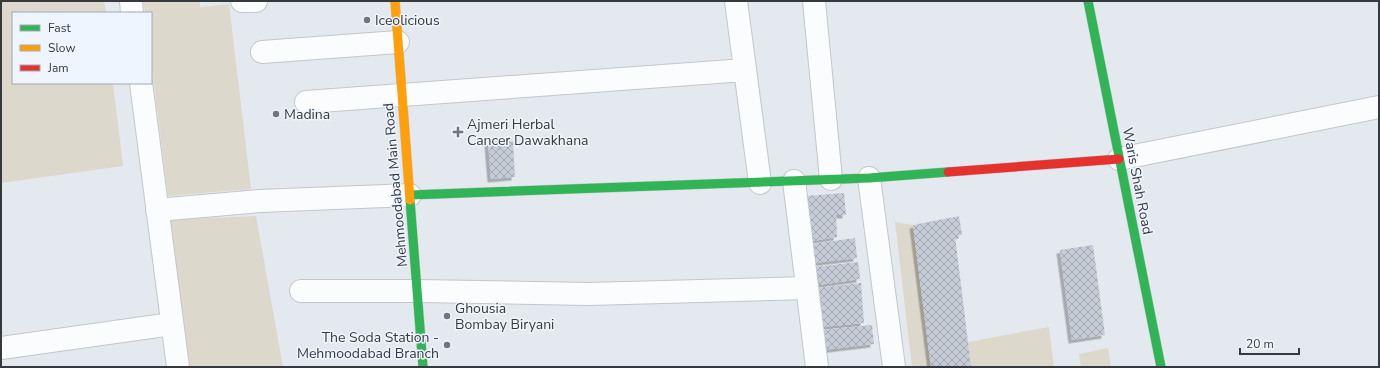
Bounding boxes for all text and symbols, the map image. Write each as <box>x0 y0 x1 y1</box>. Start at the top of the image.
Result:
place label: Iceolicious <box>375 11 440 30</box>
legend <box>12 12 152 84</box>
marker: Iceolicious <box>362 15 372 25</box>
text: Fast <box>48 20 71 36</box>
text: Slow <box>48 40 76 56</box>
text: Jam <box>47 60 69 76</box>
street label: Mehmoodabad Main Road <box>379 102 412 268</box>
place label: Madina <box>284 105 330 124</box>
marker: Madina <box>271 109 281 119</box>
place label: Ajmeri Herbal Cancer Dawakhana <box>467 115 589 150</box>
marker: Ajmeri Herbal Cancer Dawakhana <box>452 126 464 138</box>
street label: Waris Shah Road <box>1118 126 1157 236</box>
place label: Ghousia Bombay Biryani <box>455 299 554 334</box>
marker: Ghousia Bombay Biryani <box>442 311 452 321</box>
place label: The Soda Station - Mehmoodabad Branch <box>297 328 439 363</box>
scale bar <box>1240 330 1299 356</box>
text: 20 m <box>1246 336 1274 352</box>
marker: The Soda Station - Mehmoodabad Branch <box>442 340 452 350</box>

